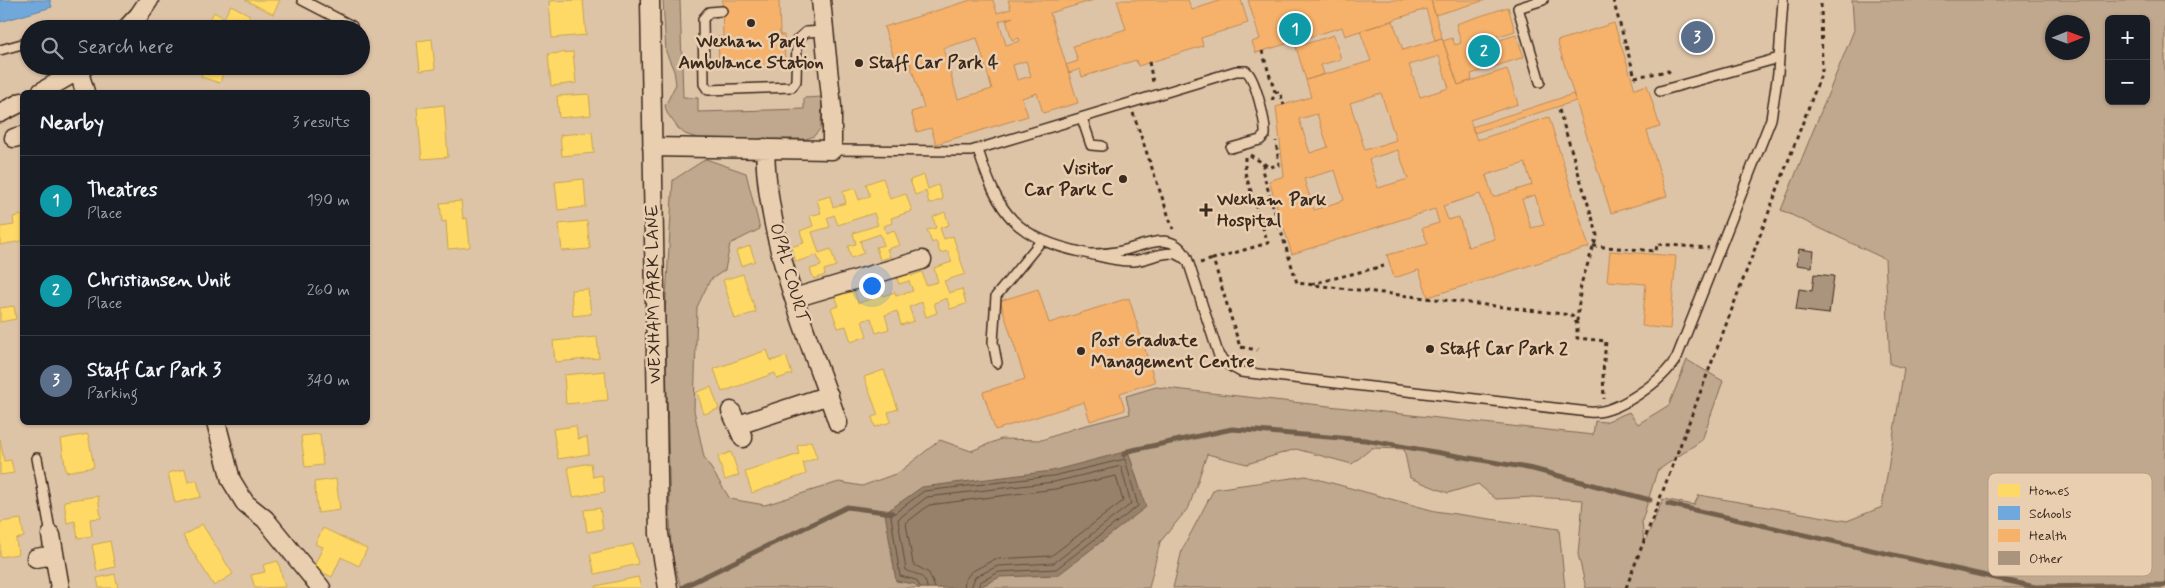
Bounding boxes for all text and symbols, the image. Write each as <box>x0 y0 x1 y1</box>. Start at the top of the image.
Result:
pin: 1 <box>1279 10 1311 48</box>
north arrow <box>2045 15 2090 60</box>
map controls <box>2105 15 2150 105</box>
button: + <box>2105 15 2150 60</box>
marker: Wexham Park Ambulance Station <box>745 17 757 29</box>
pin: 3 <box>1681 18 1713 56</box>
search box <box>20 20 370 75</box>
place label: Wexham Park Ambulance Station <box>678 30 824 75</box>
pin: 2 <box>1468 32 1500 70</box>
icon: search <box>38 34 66 62</box>
text: Search here <box>78 35 174 60</box>
place label: Staff Car Park 4 <box>869 51 999 75</box>
marker: Staff Car Park 4 <box>853 57 865 69</box>
button: − <box>2105 60 2150 105</box>
text: Nearby <box>40 109 104 137</box>
text: 3 results <box>292 112 350 133</box>
place label: Visitor Car Park C <box>1024 157 1113 202</box>
marker: Visitor Car Park C <box>1117 173 1129 185</box>
text: Theatres <box>87 178 158 203</box>
place label: Wexham Park Hospital <box>1216 188 1327 233</box>
text: 1 <box>52 190 60 211</box>
text: 190 m <box>307 190 350 211</box>
text: Place <box>87 203 122 224</box>
marker: Wexham Park Hospital <box>1199 203 1213 217</box>
street label: WEXHAM PARK LANE <box>640 204 668 384</box>
street label: OPAL COURT <box>763 220 815 326</box>
text: Christiansen Unit <box>87 268 231 293</box>
your location <box>859 273 885 299</box>
text: 2 <box>52 280 60 301</box>
text: 260 m <box>307 280 350 301</box>
text: Place <box>87 293 122 314</box>
place label: Post Graduate Management Centre <box>1091 329 1255 376</box>
place label: Staff Car Park 2 <box>1440 337 1568 361</box>
marker: Staff Car Park 2 <box>1424 343 1436 355</box>
marker: Post Graduate Management Centre <box>1075 345 1087 357</box>
text: Staff Car Park 3 <box>87 358 221 383</box>
text: 3 <box>52 370 60 391</box>
text: 340 m <box>306 370 350 391</box>
text: Parking <box>87 383 138 404</box>
legend <box>1988 473 2152 576</box>
text: Homes <box>2029 482 2070 500</box>
text: Schools <box>2029 505 2072 523</box>
text: Health <box>2029 527 2067 545</box>
text: Other <box>2029 550 2063 568</box>

